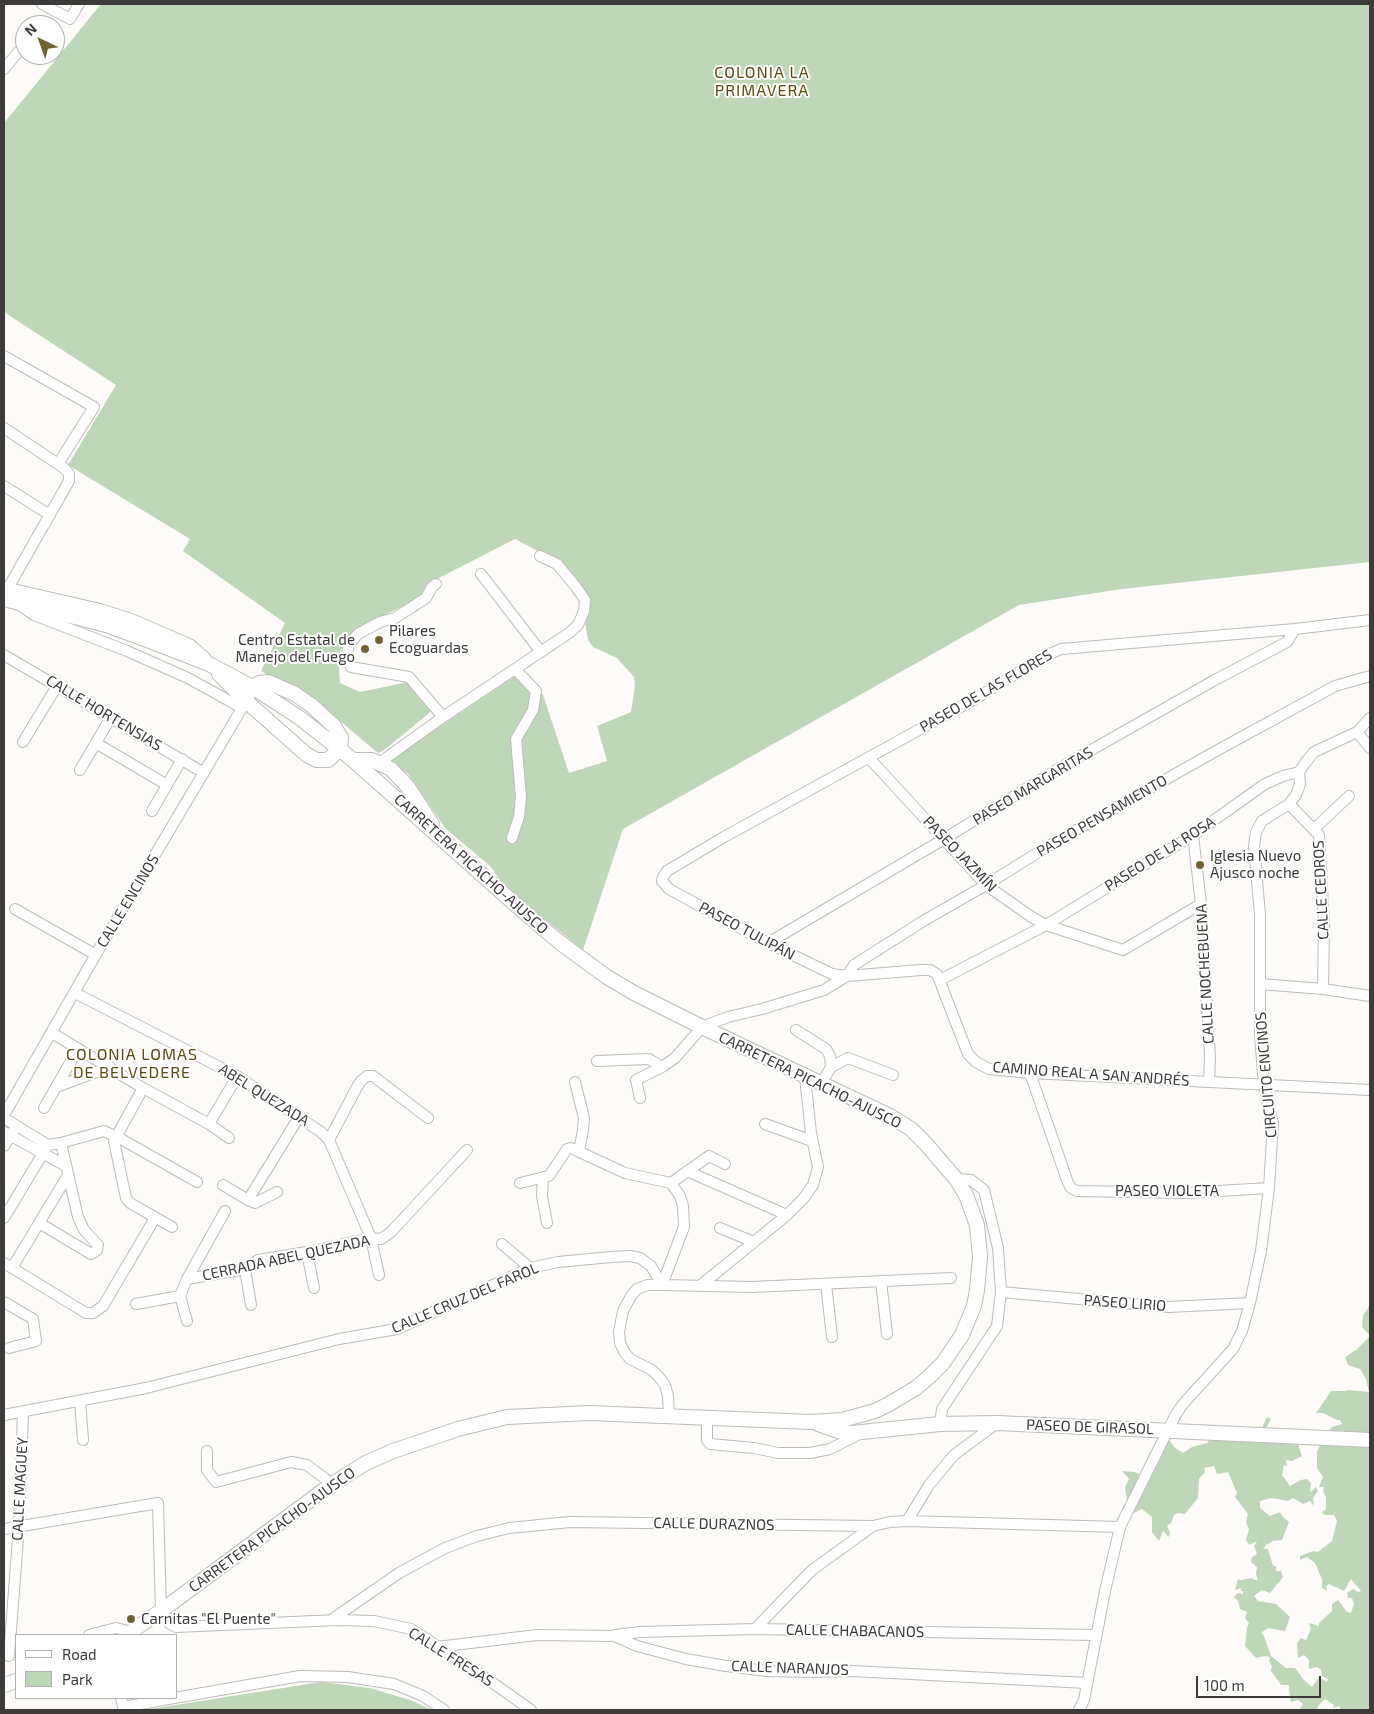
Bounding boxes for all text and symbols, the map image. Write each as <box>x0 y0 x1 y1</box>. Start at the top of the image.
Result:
north arrow <box>15 15 65 65</box>
text: N <box>21 20 40 39</box>
district label: COLONIA LA PRIMAVERA <box>713 63 811 101</box>
place label: Pilares Ecoguardas <box>389 622 469 657</box>
place label: Centro Estatal de Manejo del Fuego <box>235 631 355 666</box>
marker: Pilares Ecoguardas <box>373 634 385 646</box>
marker: Centro Estatal de Manejo del Fuego <box>359 643 371 655</box>
street label: PASEO DE LAS FLORES <box>917 646 1055 736</box>
street label: CALLE HORTENSIAS <box>43 671 165 755</box>
street label: PASEO MARGARITAS <box>970 743 1096 829</box>
street label: PASEO PENSAMIENTO <box>1033 771 1171 861</box>
street label: CARRETERA PICACHO-AJUSCO <box>390 790 552 938</box>
street label: PASEO JAZMÍN <box>919 812 1001 896</box>
street label: PASEO DE LA ROSA <box>1101 813 1219 895</box>
street label: CALLE CEDROS <box>1309 840 1333 940</box>
place label: Iglesia Nuevo Ajusco noche <box>1210 847 1301 882</box>
street label: CALLE ENCINOS <box>93 851 163 951</box>
marker: Iglesia Nuevo Ajusco noche <box>1194 859 1206 871</box>
street label: PASEO TULIPÁN <box>696 898 798 964</box>
street label: CALLE NOCHEBUENA <box>1192 904 1218 1044</box>
street label: CIRCUITO ENCINOS <box>1252 1011 1280 1139</box>
street label: CARRETERA PICACHO-AJUSCO <box>716 1028 904 1132</box>
district label: COLONIA LOMAS DE BELVEDERE <box>64 1045 200 1083</box>
street label: CAMINO REAL A SAN ANDRÉS <box>992 1058 1190 1090</box>
street label: ABEL QUEZADA <box>215 1060 313 1130</box>
street label: PASEO VIOLETA <box>1115 1182 1219 1200</box>
street label: CERRADA ABEL QUEZADA <box>201 1231 371 1285</box>
street label: CALLE CRUZ DEL FAROL <box>389 1259 541 1337</box>
street label: PASEO LIRIO <box>1083 1291 1167 1315</box>
street label: PASEO DE GIRASOL <box>1026 1416 1154 1438</box>
street label: CALLE MAGUEY <box>8 1437 32 1541</box>
street label: CARRETERA PICACHO-AJUSCO <box>185 1464 359 1596</box>
street label: CALLE DURAZNOS <box>653 1514 775 1534</box>
place label: Carnitas "El Puente" <box>141 1610 276 1628</box>
marker: Carnitas "El Puente" <box>125 1613 137 1625</box>
street label: CALLE CHABACANOS <box>786 1621 924 1641</box>
street label: CALLE FRESAS <box>405 1624 497 1690</box>
legend <box>15 1634 178 1699</box>
text: Road <box>62 1645 97 1663</box>
street label: CALLE NARANJOS <box>731 1657 849 1679</box>
scale bar <box>1199 1666 1324 1698</box>
text: Park <box>62 1670 93 1688</box>
text: 100 m <box>1204 1676 1245 1694</box>

